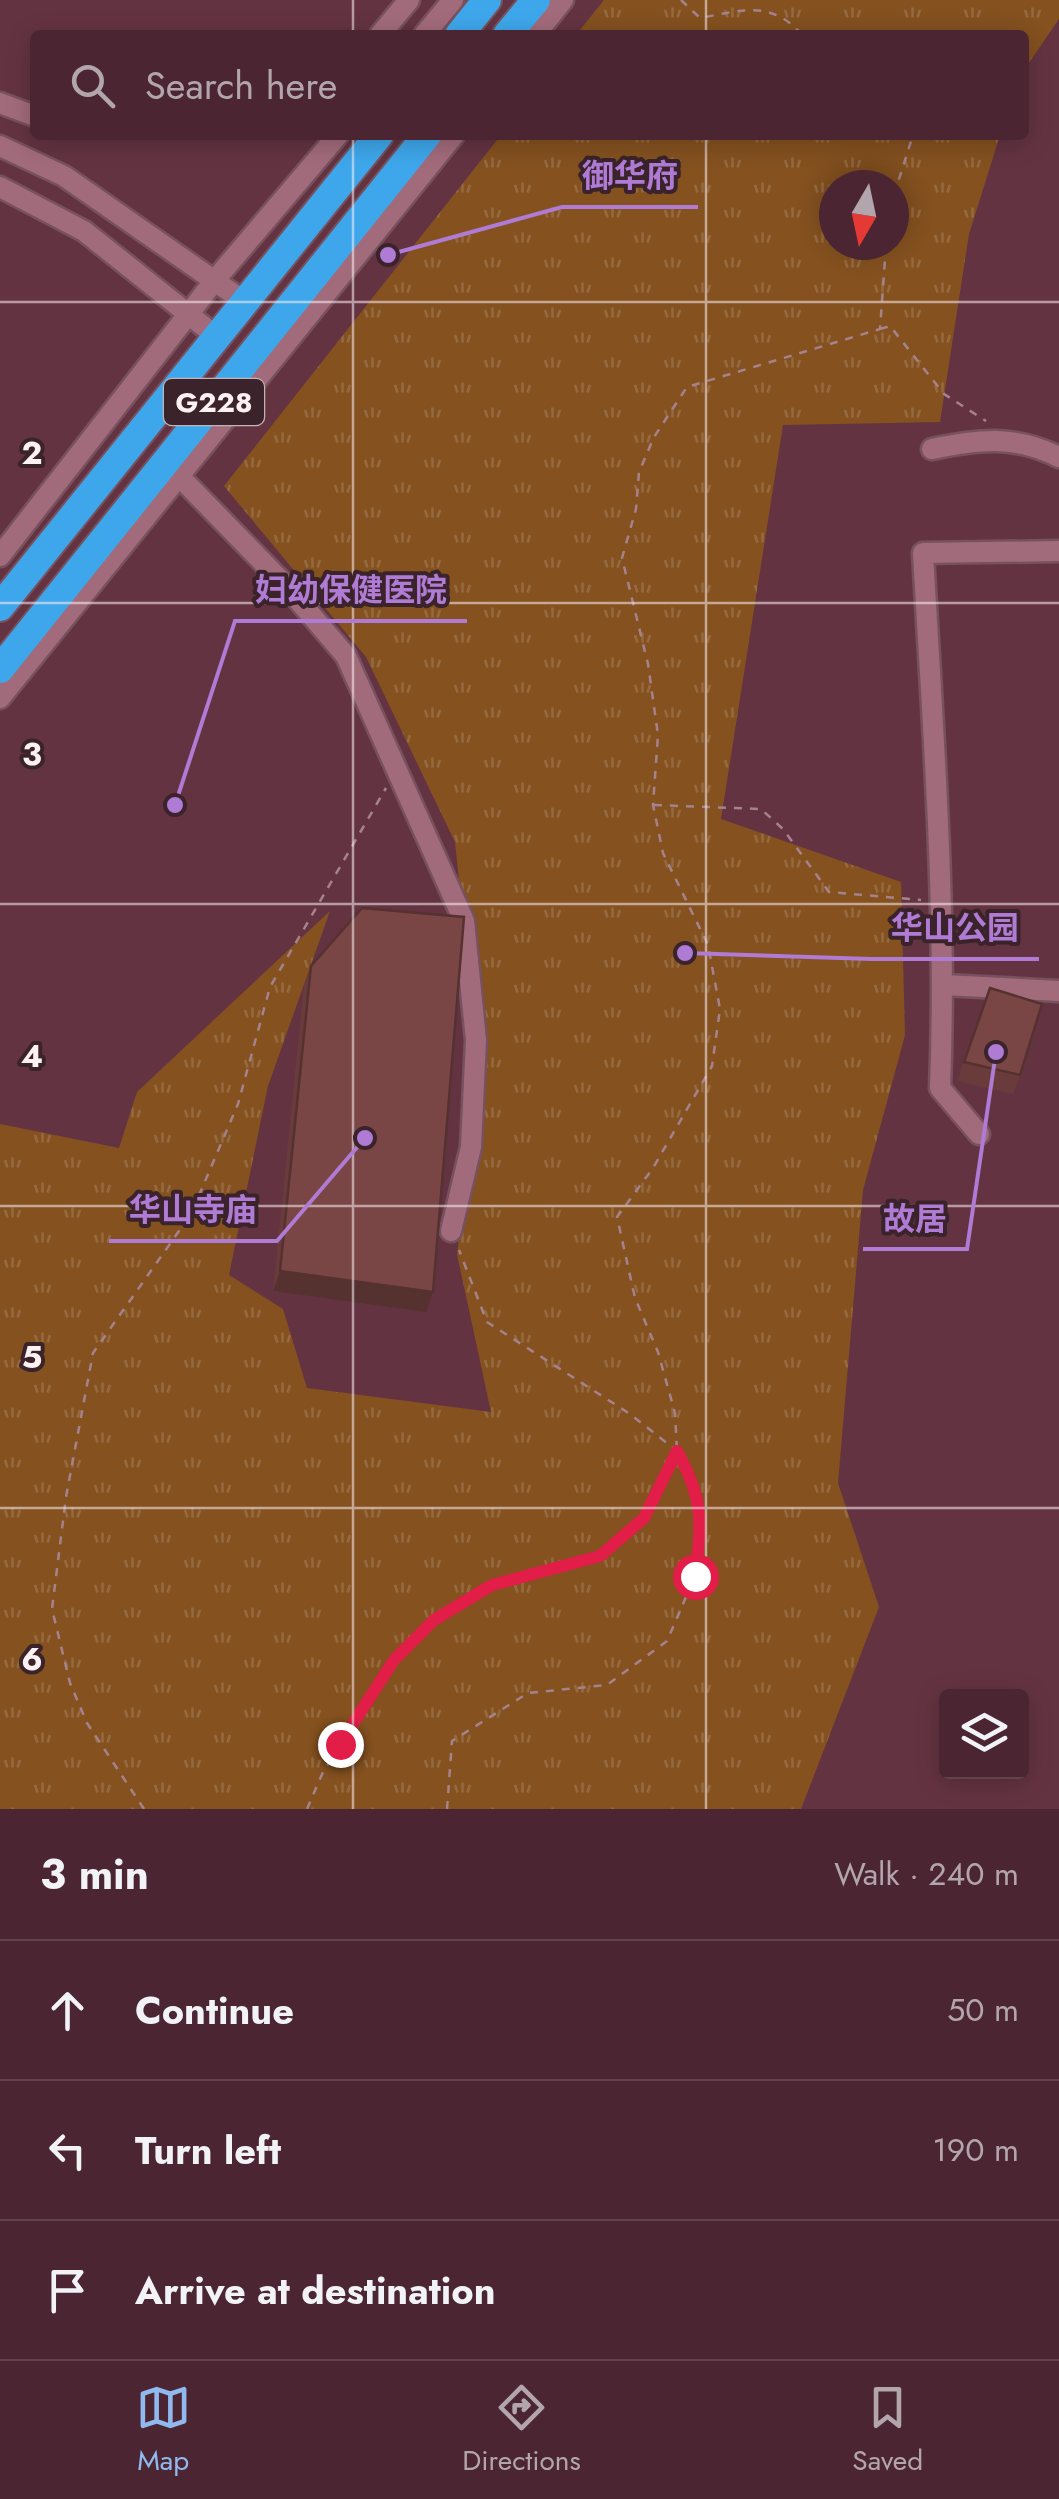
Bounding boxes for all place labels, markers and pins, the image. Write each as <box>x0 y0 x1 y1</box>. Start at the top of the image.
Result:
callout: 御华府 <box>562 145 698 207</box>
callout: 妇幼保健医院 <box>235 559 467 621</box>
callout: 华山公园 <box>871 897 1039 959</box>
callout: 华山寺庙 <box>109 1179 277 1241</box>
callout: 故居 <box>863 1187 967 1249</box>

